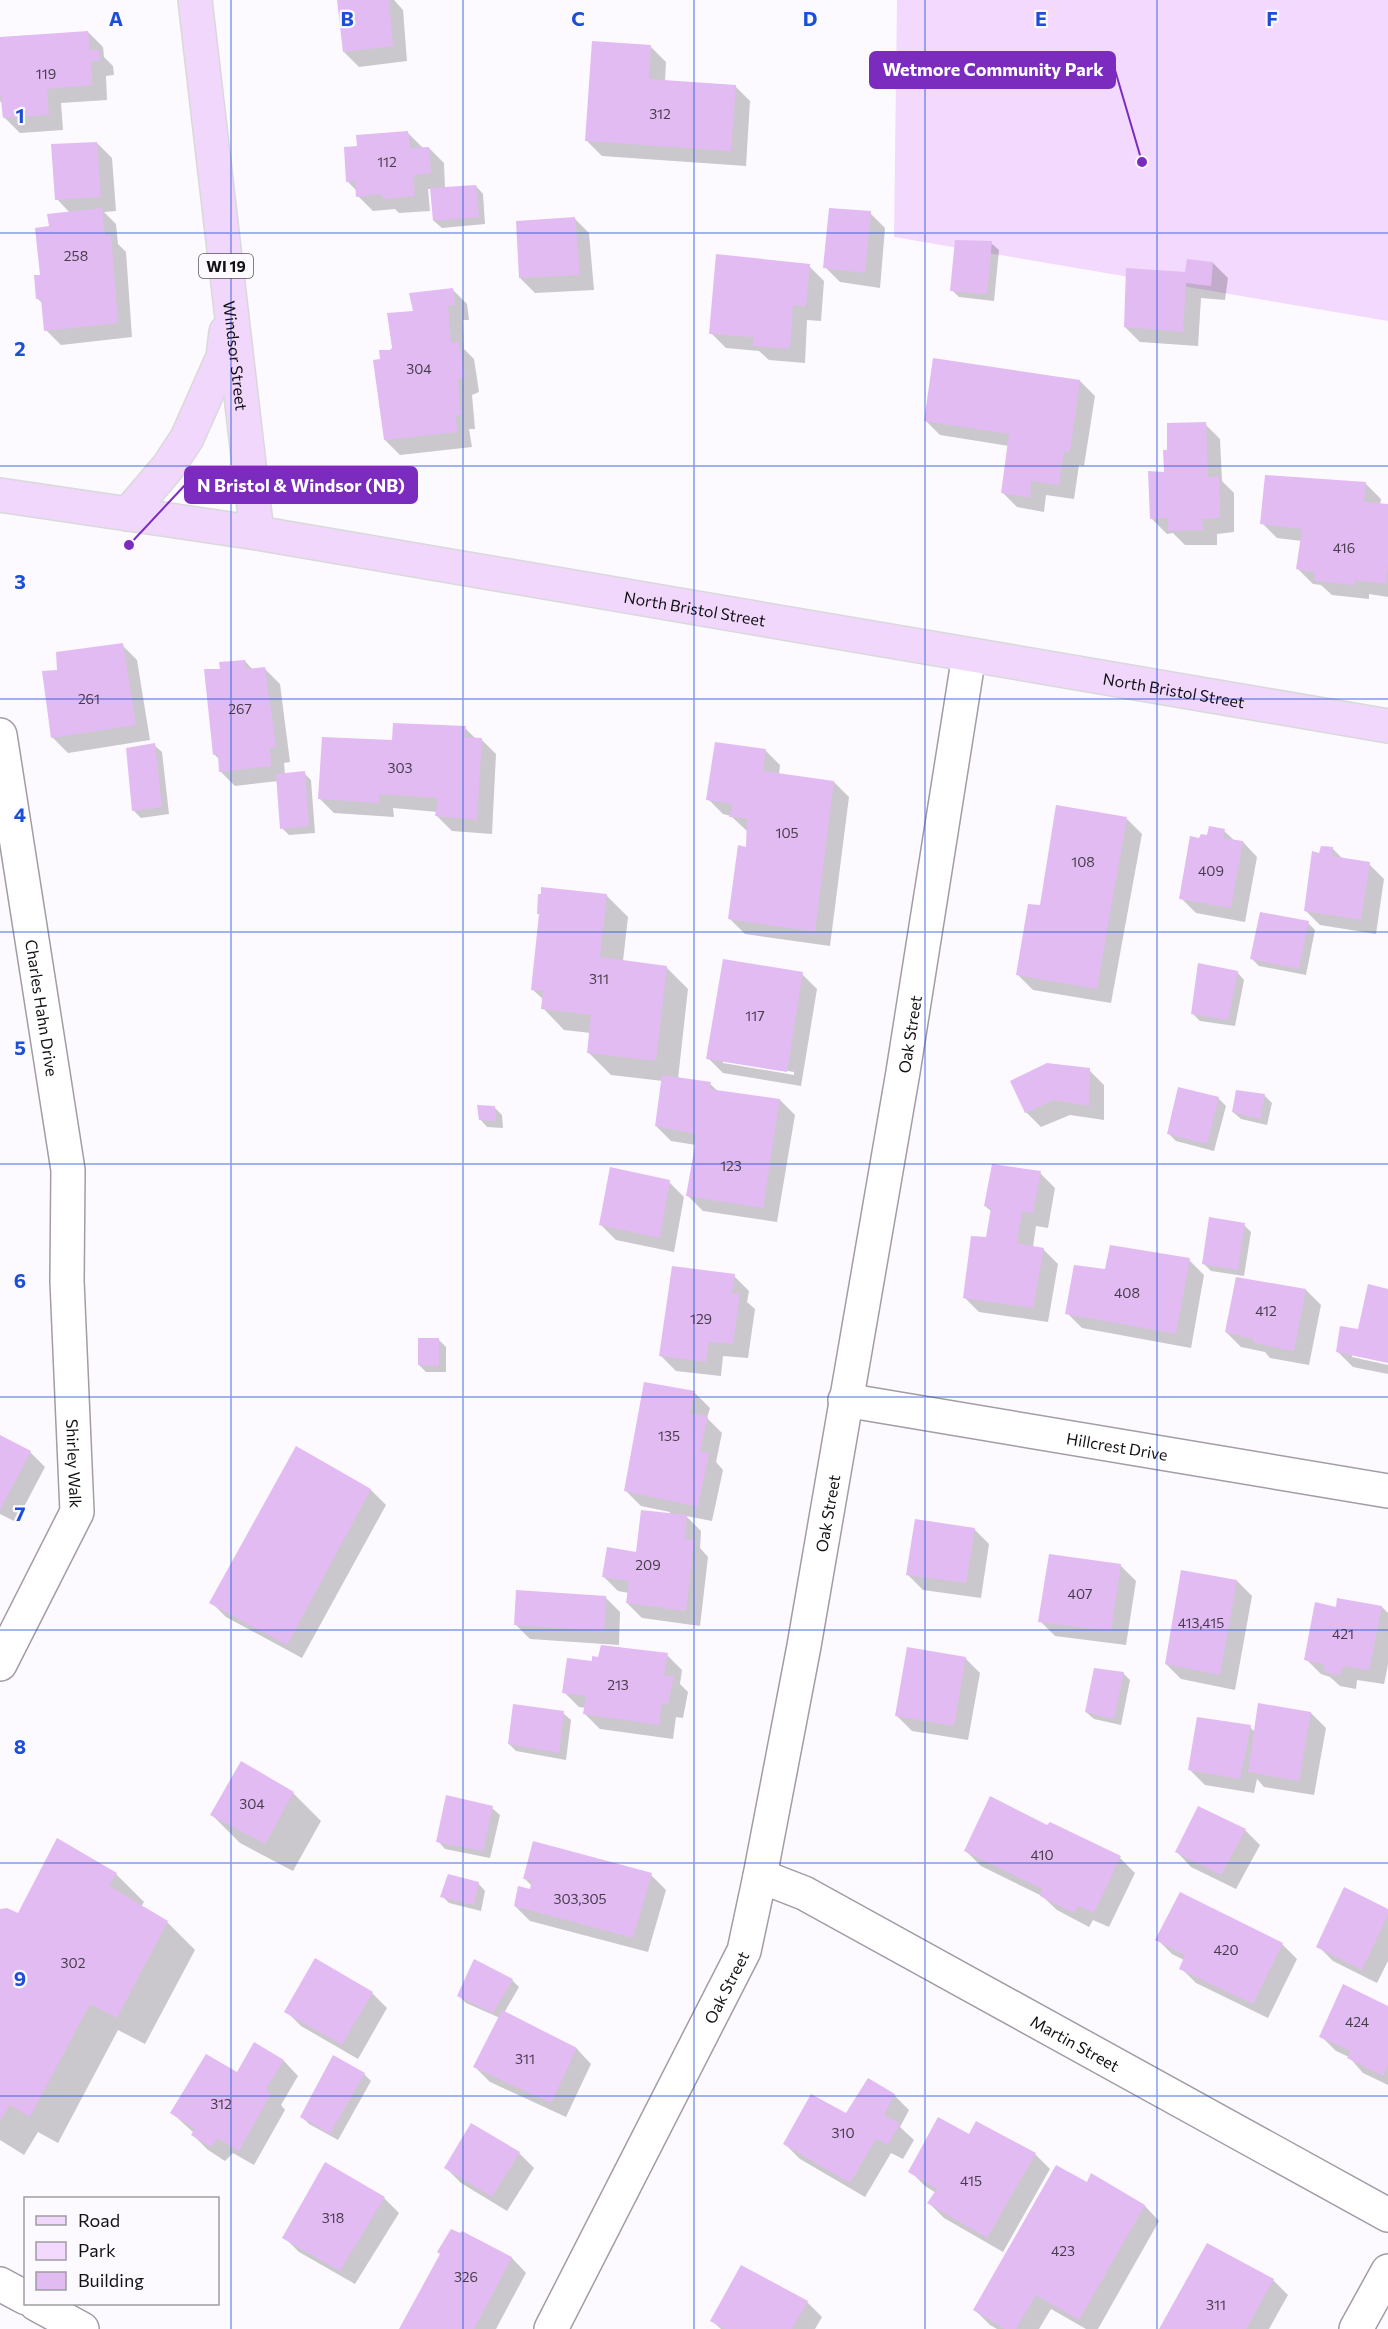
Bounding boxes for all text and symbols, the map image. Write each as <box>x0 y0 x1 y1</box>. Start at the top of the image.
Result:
text: A <box>109 6 123 30</box>
text: B <box>340 6 354 30</box>
text: C <box>571 6 585 30</box>
text: D <box>803 6 817 30</box>
text: E <box>1035 6 1047 30</box>
text: F <box>1266 6 1278 30</box>
callout: Wetmore Community Park <box>870 52 1115 88</box>
text: Wetmore Community Park <box>882 58 1104 80</box>
house number: 119 <box>36 65 56 82</box>
text: 1 <box>15 103 25 127</box>
house number: 312 <box>649 105 671 122</box>
house number: 112 <box>377 153 397 170</box>
house number: 258 <box>64 247 88 264</box>
road number: WI 19 <box>199 254 253 278</box>
street label: Windsor Street <box>221 300 252 412</box>
text: 2 <box>14 336 26 360</box>
house number: 304 <box>406 360 432 377</box>
callout: N Bristol & Windsor (NB) <box>185 467 417 503</box>
text: N Bristol & Windsor (NB) <box>197 474 405 496</box>
house number: 416 <box>1333 539 1355 556</box>
text: 3 <box>14 569 26 593</box>
street label: North Bristol Street <box>623 586 768 629</box>
street label: North Bristol Street <box>1102 668 1247 711</box>
house number: 261 <box>78 690 100 707</box>
house number: 267 <box>228 700 252 717</box>
house number: 303 <box>387 759 413 776</box>
text: 4 <box>14 802 26 826</box>
house number: 105 <box>775 824 799 841</box>
house number: 108 <box>1071 853 1095 870</box>
house number: 409 <box>1198 862 1224 879</box>
street label: Charles Hahn Drive <box>23 938 63 1077</box>
house number: 311 <box>589 970 609 987</box>
street label: Oak Street <box>893 994 925 1074</box>
house number: 117 <box>745 1007 765 1024</box>
text: 5 <box>14 1035 26 1059</box>
house number: 123 <box>720 1157 742 1174</box>
text: 6 <box>14 1268 26 1292</box>
house number: 408 <box>1114 1284 1140 1301</box>
house number: 412 <box>1255 1302 1277 1319</box>
house number: 129 <box>690 1310 712 1327</box>
street label: Shirley Walk <box>63 1418 86 1509</box>
house number: 135 <box>658 1427 680 1444</box>
street label: Hillcrest Drive <box>1065 1428 1169 1463</box>
street label: Oak Street <box>811 1473 843 1554</box>
text: 7 <box>15 1501 26 1525</box>
house number: 209 <box>635 1556 661 1573</box>
house number: 407 <box>1068 1585 1092 1602</box>
house number: 413,415 <box>1178 1614 1224 1631</box>
house number: 421 <box>1332 1625 1354 1642</box>
house number: 213 <box>607 1676 629 1693</box>
text: 8 <box>14 1734 26 1758</box>
house number: 304 <box>239 1795 265 1812</box>
house number: 410 <box>1030 1846 1054 1863</box>
house number: 303,305 <box>553 1890 607 1907</box>
house number: 420 <box>1213 1941 1239 1958</box>
street label: Oak Street <box>699 1947 752 2026</box>
house number: 302 <box>61 1954 86 1971</box>
text: 9 <box>14 1966 26 1990</box>
street label: Martin Street <box>1028 2011 1123 2075</box>
house number: 424 <box>1345 2013 1370 2030</box>
house number: 311 <box>515 2050 535 2067</box>
house number: 312 <box>210 2095 232 2112</box>
house number: 310 <box>831 2124 855 2141</box>
house number: 415 <box>960 2172 982 2189</box>
legend <box>24 2197 219 2305</box>
text: Road <box>78 2209 120 2231</box>
house number: 318 <box>322 2209 344 2226</box>
text: Park <box>78 2239 116 2261</box>
house number: 423 <box>1051 2242 1075 2259</box>
house number: 326 <box>454 2268 478 2285</box>
text: Building <box>78 2269 144 2291</box>
house number: 311 <box>1206 2296 1226 2313</box>

